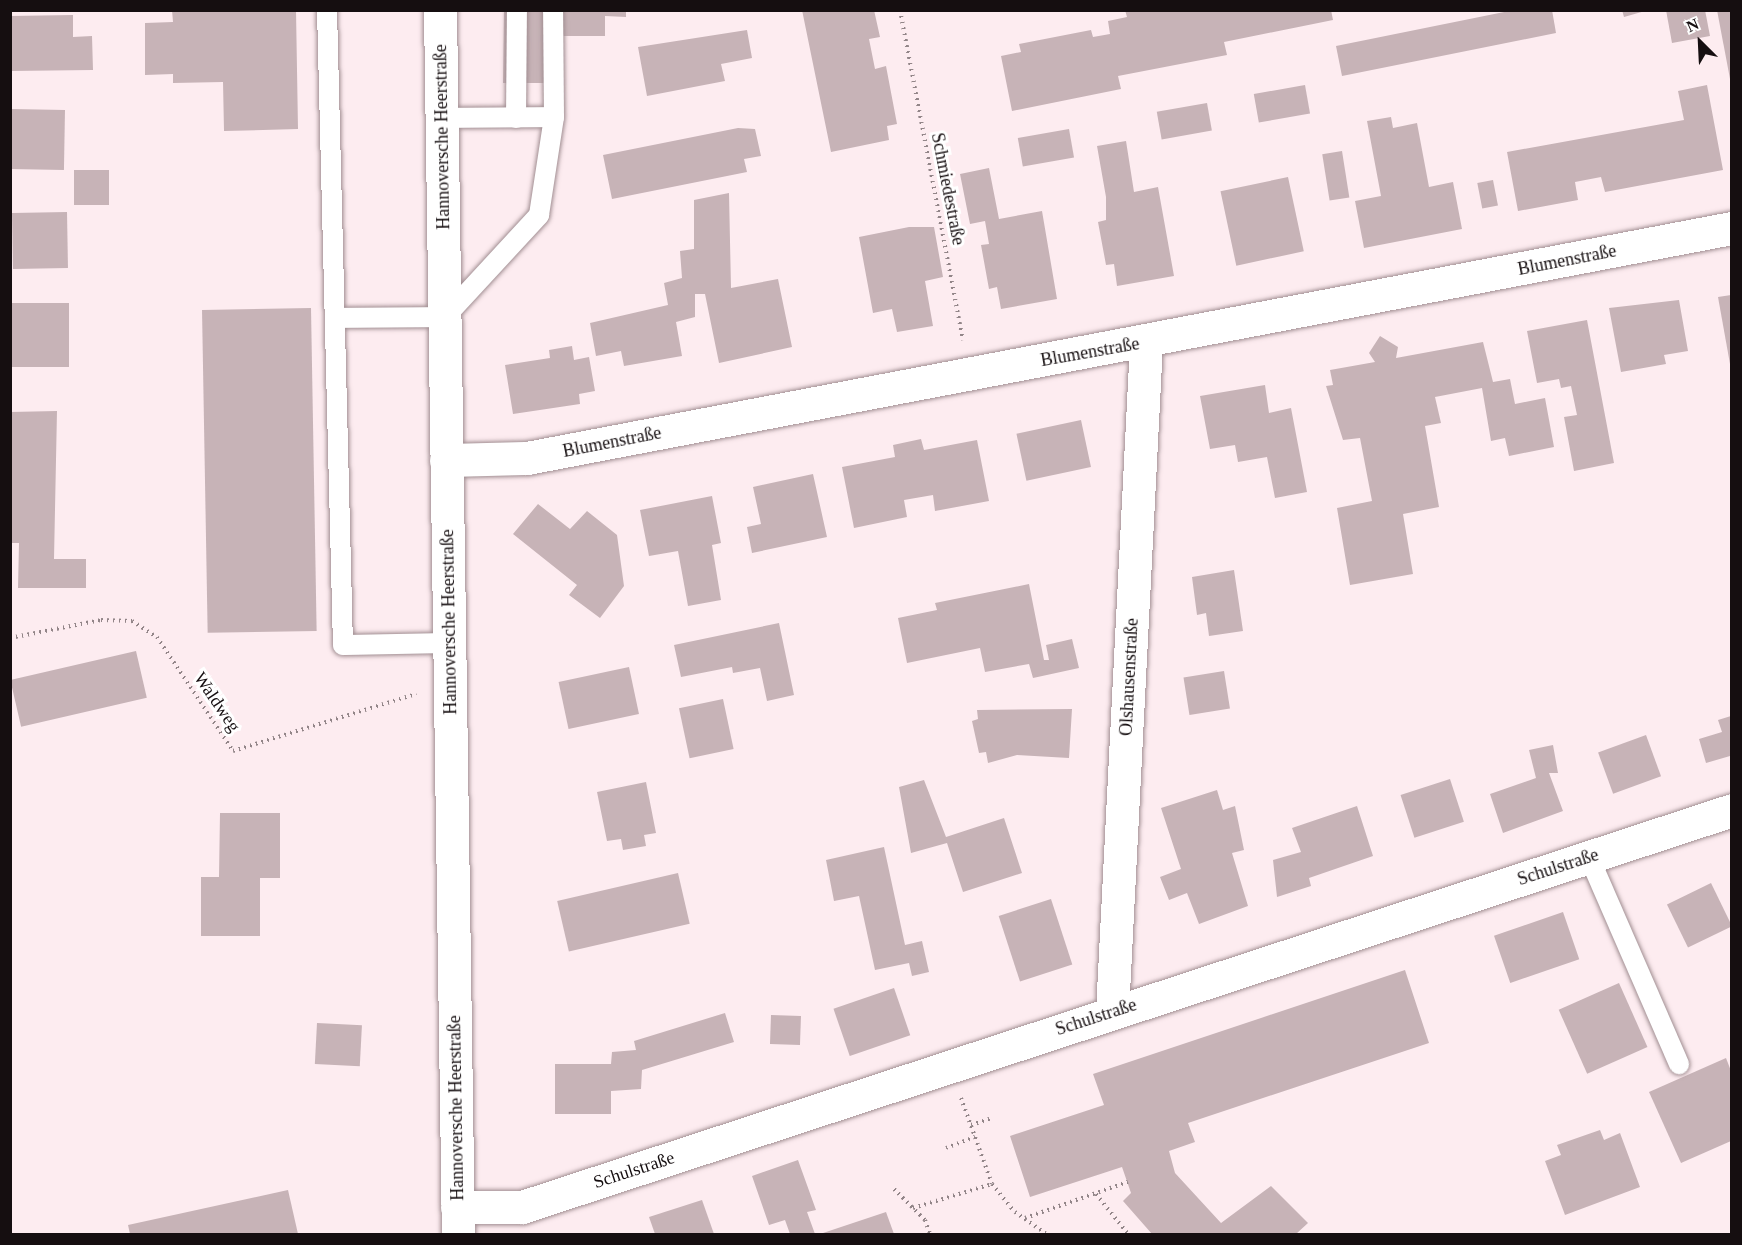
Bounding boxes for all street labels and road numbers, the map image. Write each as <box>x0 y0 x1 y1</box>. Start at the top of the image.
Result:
street label: Hannoversche Heerstraße <box>430 44 454 230</box>
street label: Schmiedestraße <box>927 131 969 247</box>
street label: Blumenstraße <box>1516 240 1618 280</box>
street label: Blumenstraße <box>1039 333 1141 371</box>
street label: Blumenstraße <box>561 422 663 462</box>
street label: Hannoversche Heerstraße <box>437 529 461 715</box>
street label: Olshausenstraße <box>1115 618 1143 736</box>
street label: Waldweg <box>189 668 245 736</box>
street label: Schulstraße <box>1515 844 1601 890</box>
street label: Schulstraße <box>1053 994 1139 1040</box>
street label: Hannoversche Heerstraße <box>444 1015 468 1201</box>
street label: Schulstraße <box>591 1147 677 1193</box>

